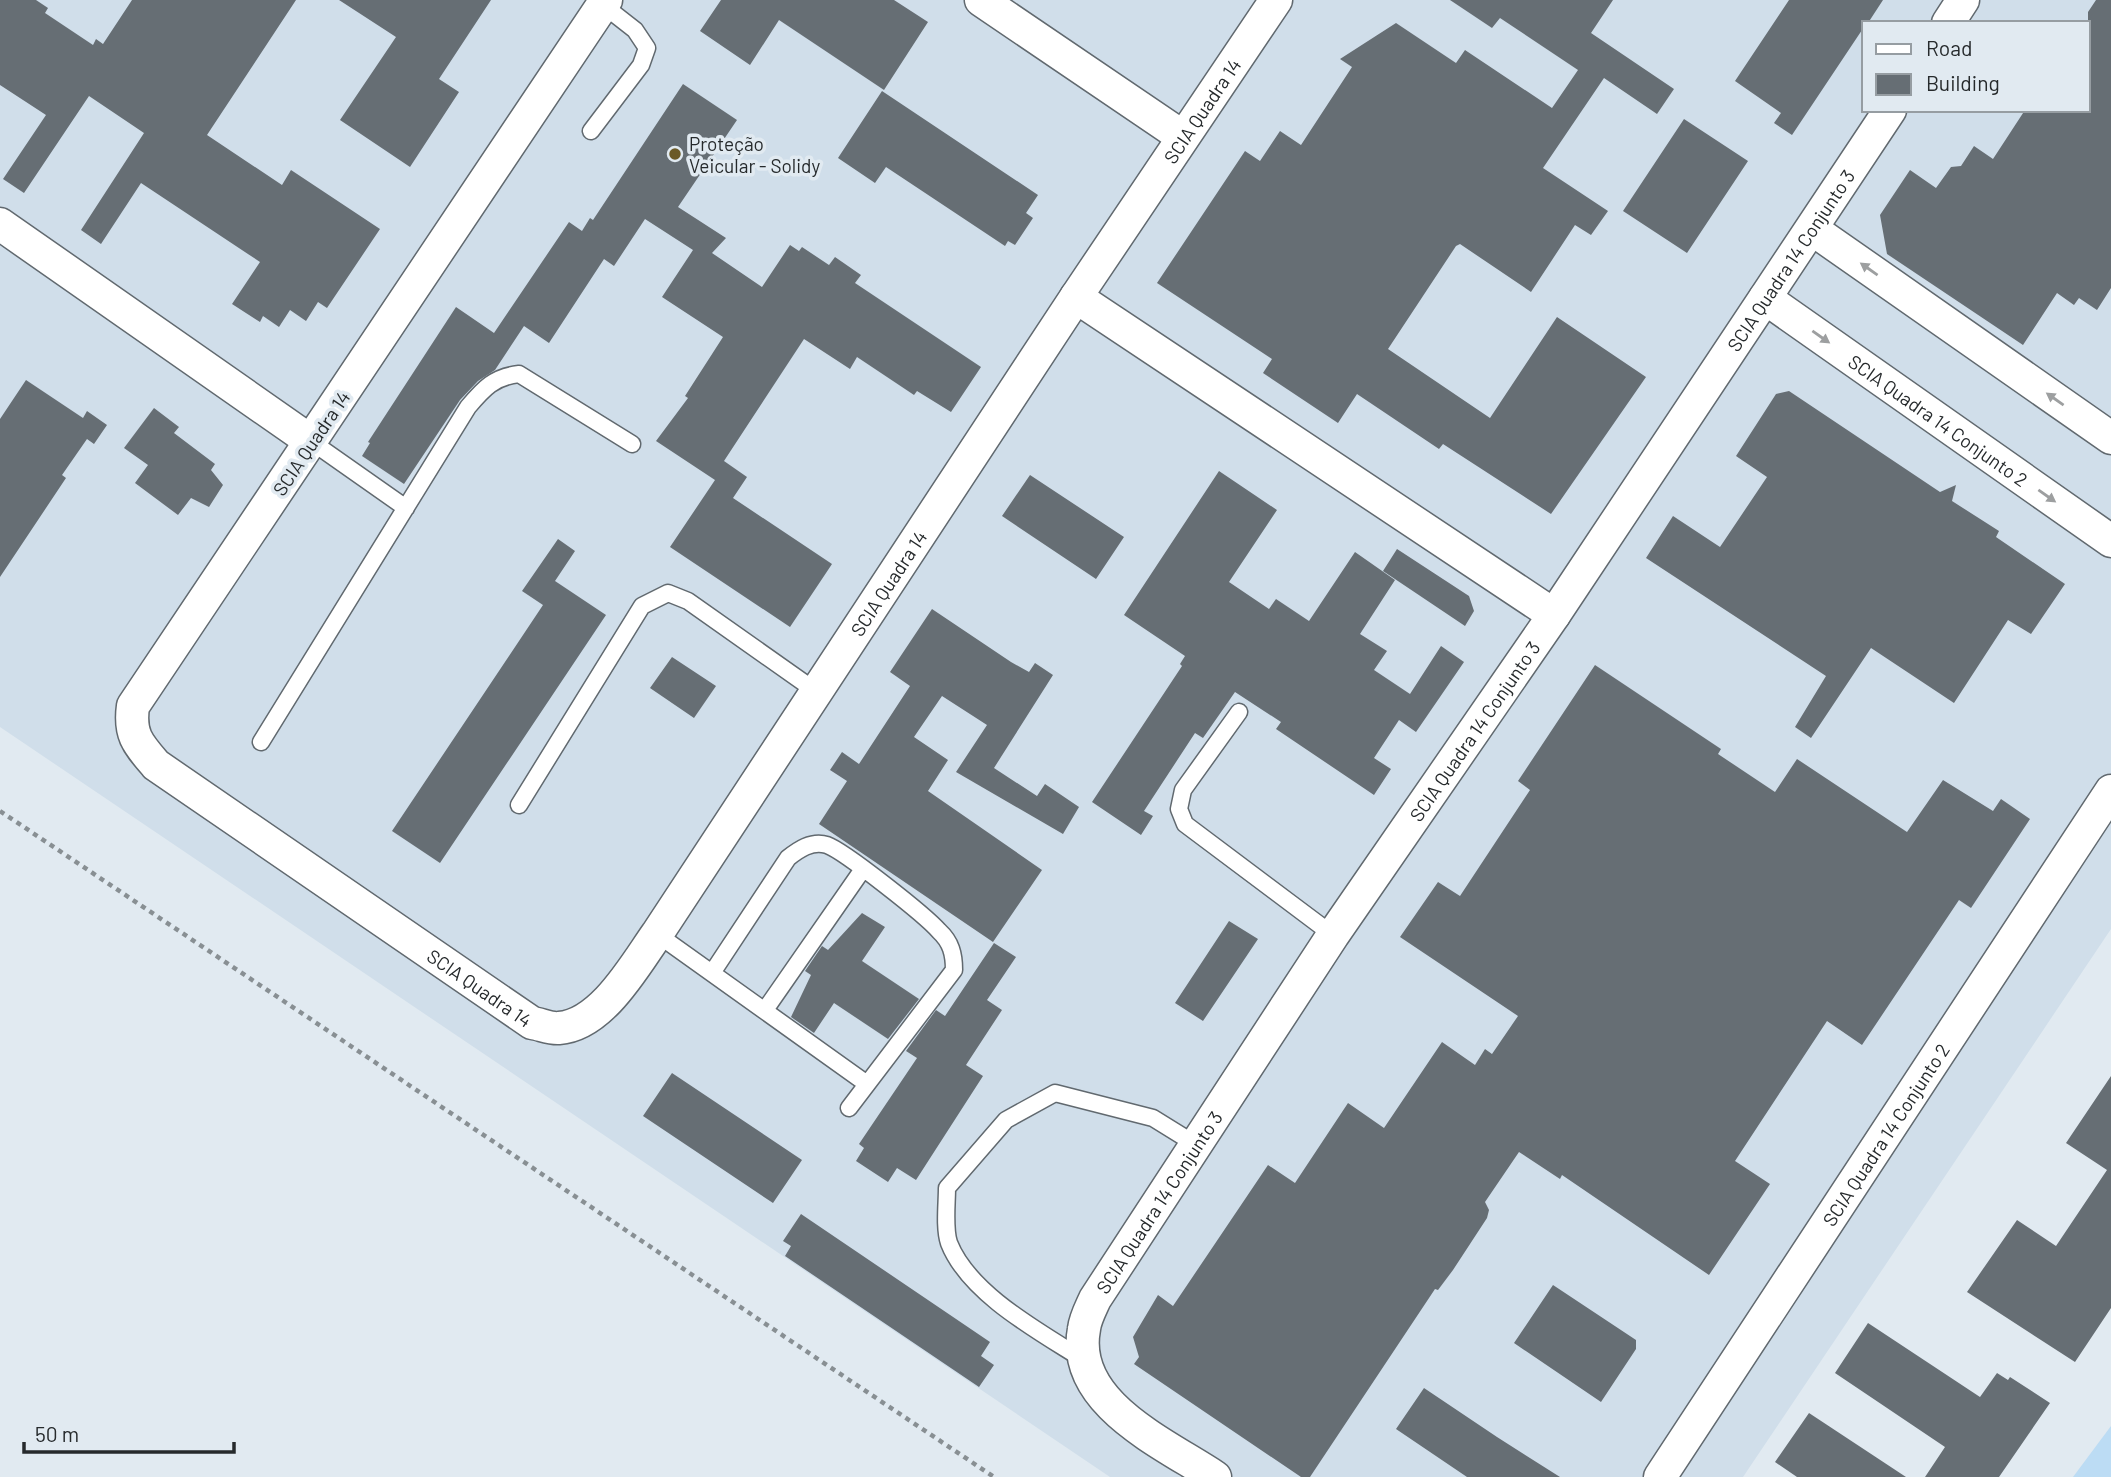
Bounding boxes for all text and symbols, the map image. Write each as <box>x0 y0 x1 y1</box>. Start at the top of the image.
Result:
legend <box>1862 21 2090 112</box>
text: Road <box>1926 35 1972 60</box>
street label: SCIA Quadra 14 <box>1158 54 1245 167</box>
text: Building <box>1926 70 2000 95</box>
place label: Proteção Veicular - Solidy <box>689 132 820 177</box>
marker: Proteção Veicular - Solidy <box>667 146 683 162</box>
street label: SCIA Quadra 14 Conjunto 3 <box>1721 165 1859 355</box>
one-way arrow <box>1859 263 1878 276</box>
one-way arrow <box>1812 330 1830 344</box>
street label: SCIA Quadra 14 Conjunto 2 <box>1844 349 2033 491</box>
street label: SCIA Quadra 14 <box>267 386 355 500</box>
one-way arrow <box>2046 392 2064 406</box>
one-way arrow <box>2038 489 2056 503</box>
street label: SCIA Quadra 14 <box>845 526 931 640</box>
street label: SCIA Quadra 14 Conjunto 3 <box>1404 636 1544 825</box>
street label: SCIA Quadra 14 <box>423 943 537 1031</box>
street label: SCIA Quadra 14 Conjunto 2 <box>1817 1039 1954 1230</box>
street label: SCIA Quadra 14 Conjunto 3 <box>1091 1106 1227 1297</box>
scale bar <box>24 1410 234 1454</box>
text: 50 m <box>35 1421 79 1446</box>

